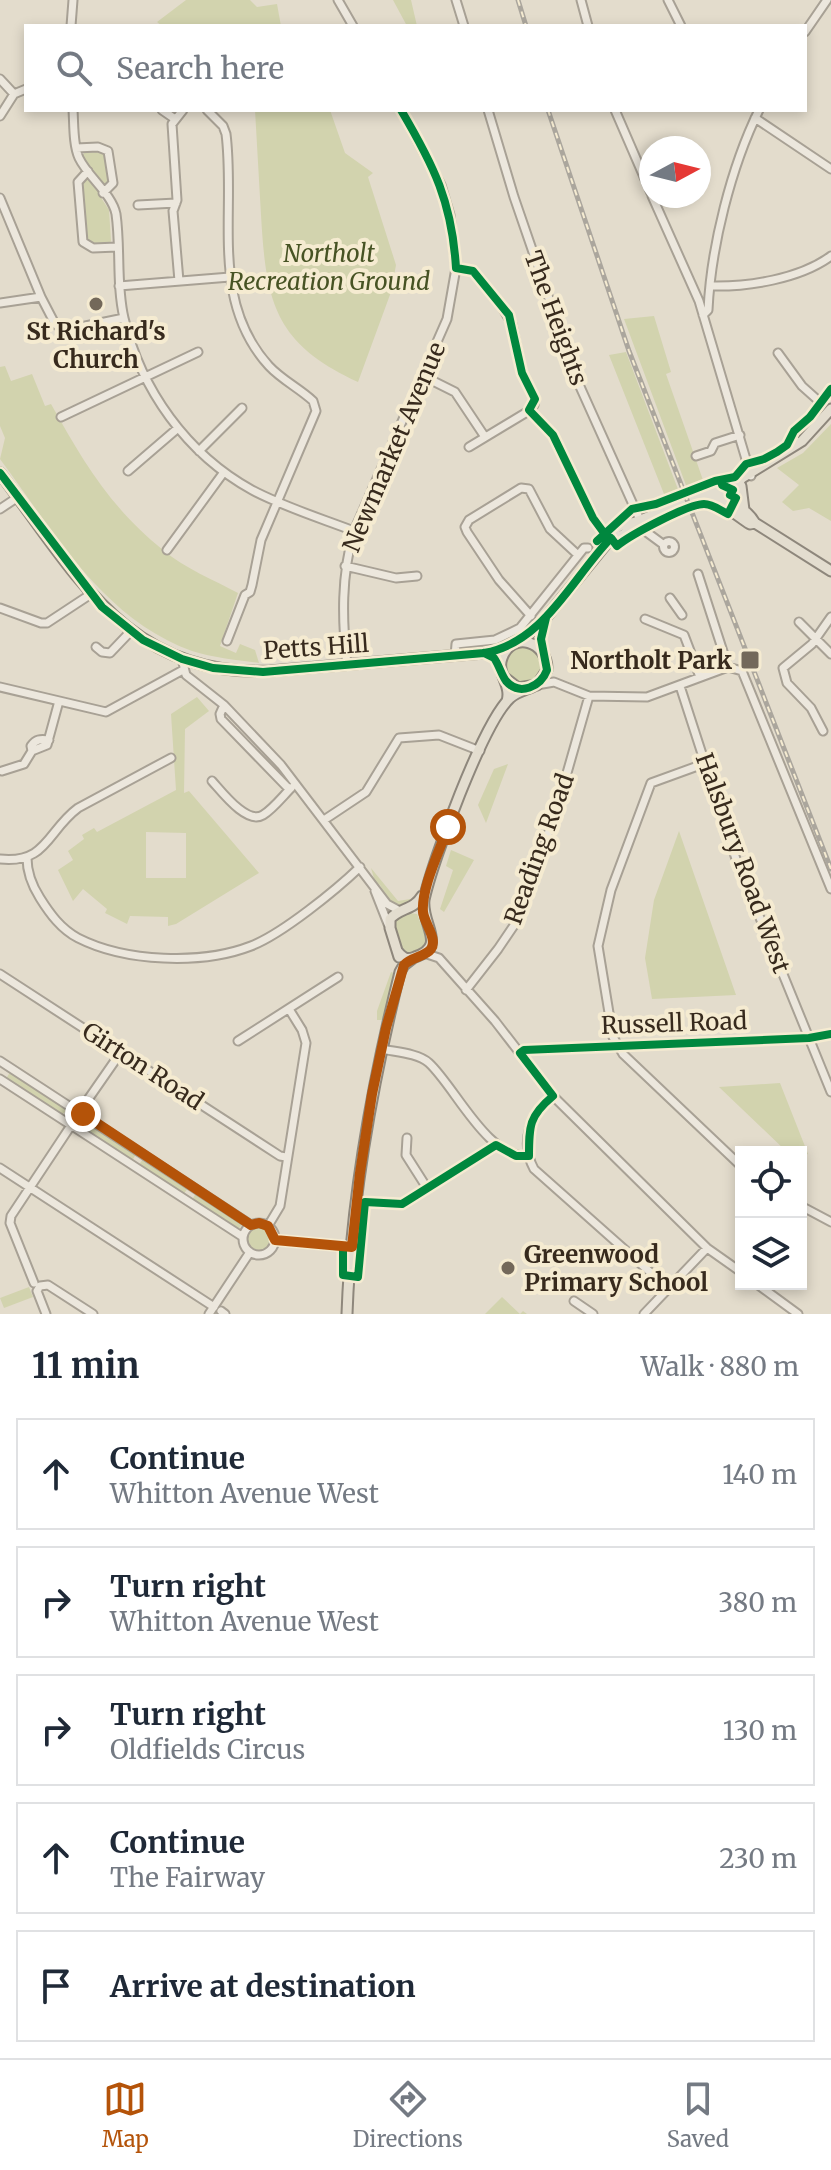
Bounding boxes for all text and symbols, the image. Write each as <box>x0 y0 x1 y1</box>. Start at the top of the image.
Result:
search box <box>24 24 807 112</box>
icon: search <box>52 46 96 90</box>
text: Search here <box>116 49 284 87</box>
north arrow <box>639 136 711 208</box>
park label: Northolt Recreation Ground <box>228 238 430 297</box>
street label: The Heights <box>517 247 595 389</box>
marker: St Richard's Church <box>87 295 105 313</box>
place label: St Richard's Church <box>26 316 166 375</box>
street label: Newmarket Avenue <box>336 337 452 557</box>
street label: Petts Hill <box>262 628 370 666</box>
place label: Northolt Park <box>570 645 732 676</box>
marker: Northolt Park <box>739 649 761 671</box>
street label: Halsbury Road West <box>689 749 797 978</box>
street label: Reading Road <box>497 769 581 929</box>
route start <box>430 809 466 845</box>
street label: Russell Road <box>600 1005 748 1041</box>
street label: Girton Road <box>76 1015 210 1117</box>
route end <box>65 1096 101 1132</box>
map controls <box>735 1146 807 1290</box>
button: locate <box>735 1146 807 1218</box>
button: layers <box>735 1218 807 1290</box>
place label: Greenwood Primary School <box>524 1239 708 1298</box>
marker: Greenwood Primary School <box>499 1259 517 1277</box>
text: 11 min <box>32 1345 139 1387</box>
text: Walk · 880 m <box>641 1350 799 1383</box>
text: Continue <box>110 1439 245 1477</box>
icon: ahead <box>34 1452 78 1496</box>
text: 140 m <box>722 1458 797 1491</box>
text: Whitton Avenue West <box>110 1477 379 1510</box>
text: Turn right <box>110 1567 266 1605</box>
icon: right <box>34 1580 78 1624</box>
text: 380 m <box>718 1586 797 1619</box>
text: Whitton Avenue West <box>110 1605 379 1638</box>
text: Turn right <box>110 1695 266 1733</box>
icon: right <box>34 1708 78 1752</box>
text: 130 m <box>723 1714 797 1747</box>
text: Oldfields Circus <box>110 1733 305 1766</box>
text: Continue <box>110 1823 245 1861</box>
icon: ahead <box>34 1836 78 1880</box>
text: 230 m <box>719 1842 797 1875</box>
text: The Fairway <box>110 1861 265 1894</box>
icon: arrive <box>34 1964 78 2008</box>
text: Arrive at destination <box>110 1967 416 2005</box>
tab: Map <box>102 2077 149 2153</box>
tab: Directions <box>353 2077 463 2153</box>
tab: Saved <box>667 2077 729 2153</box>

